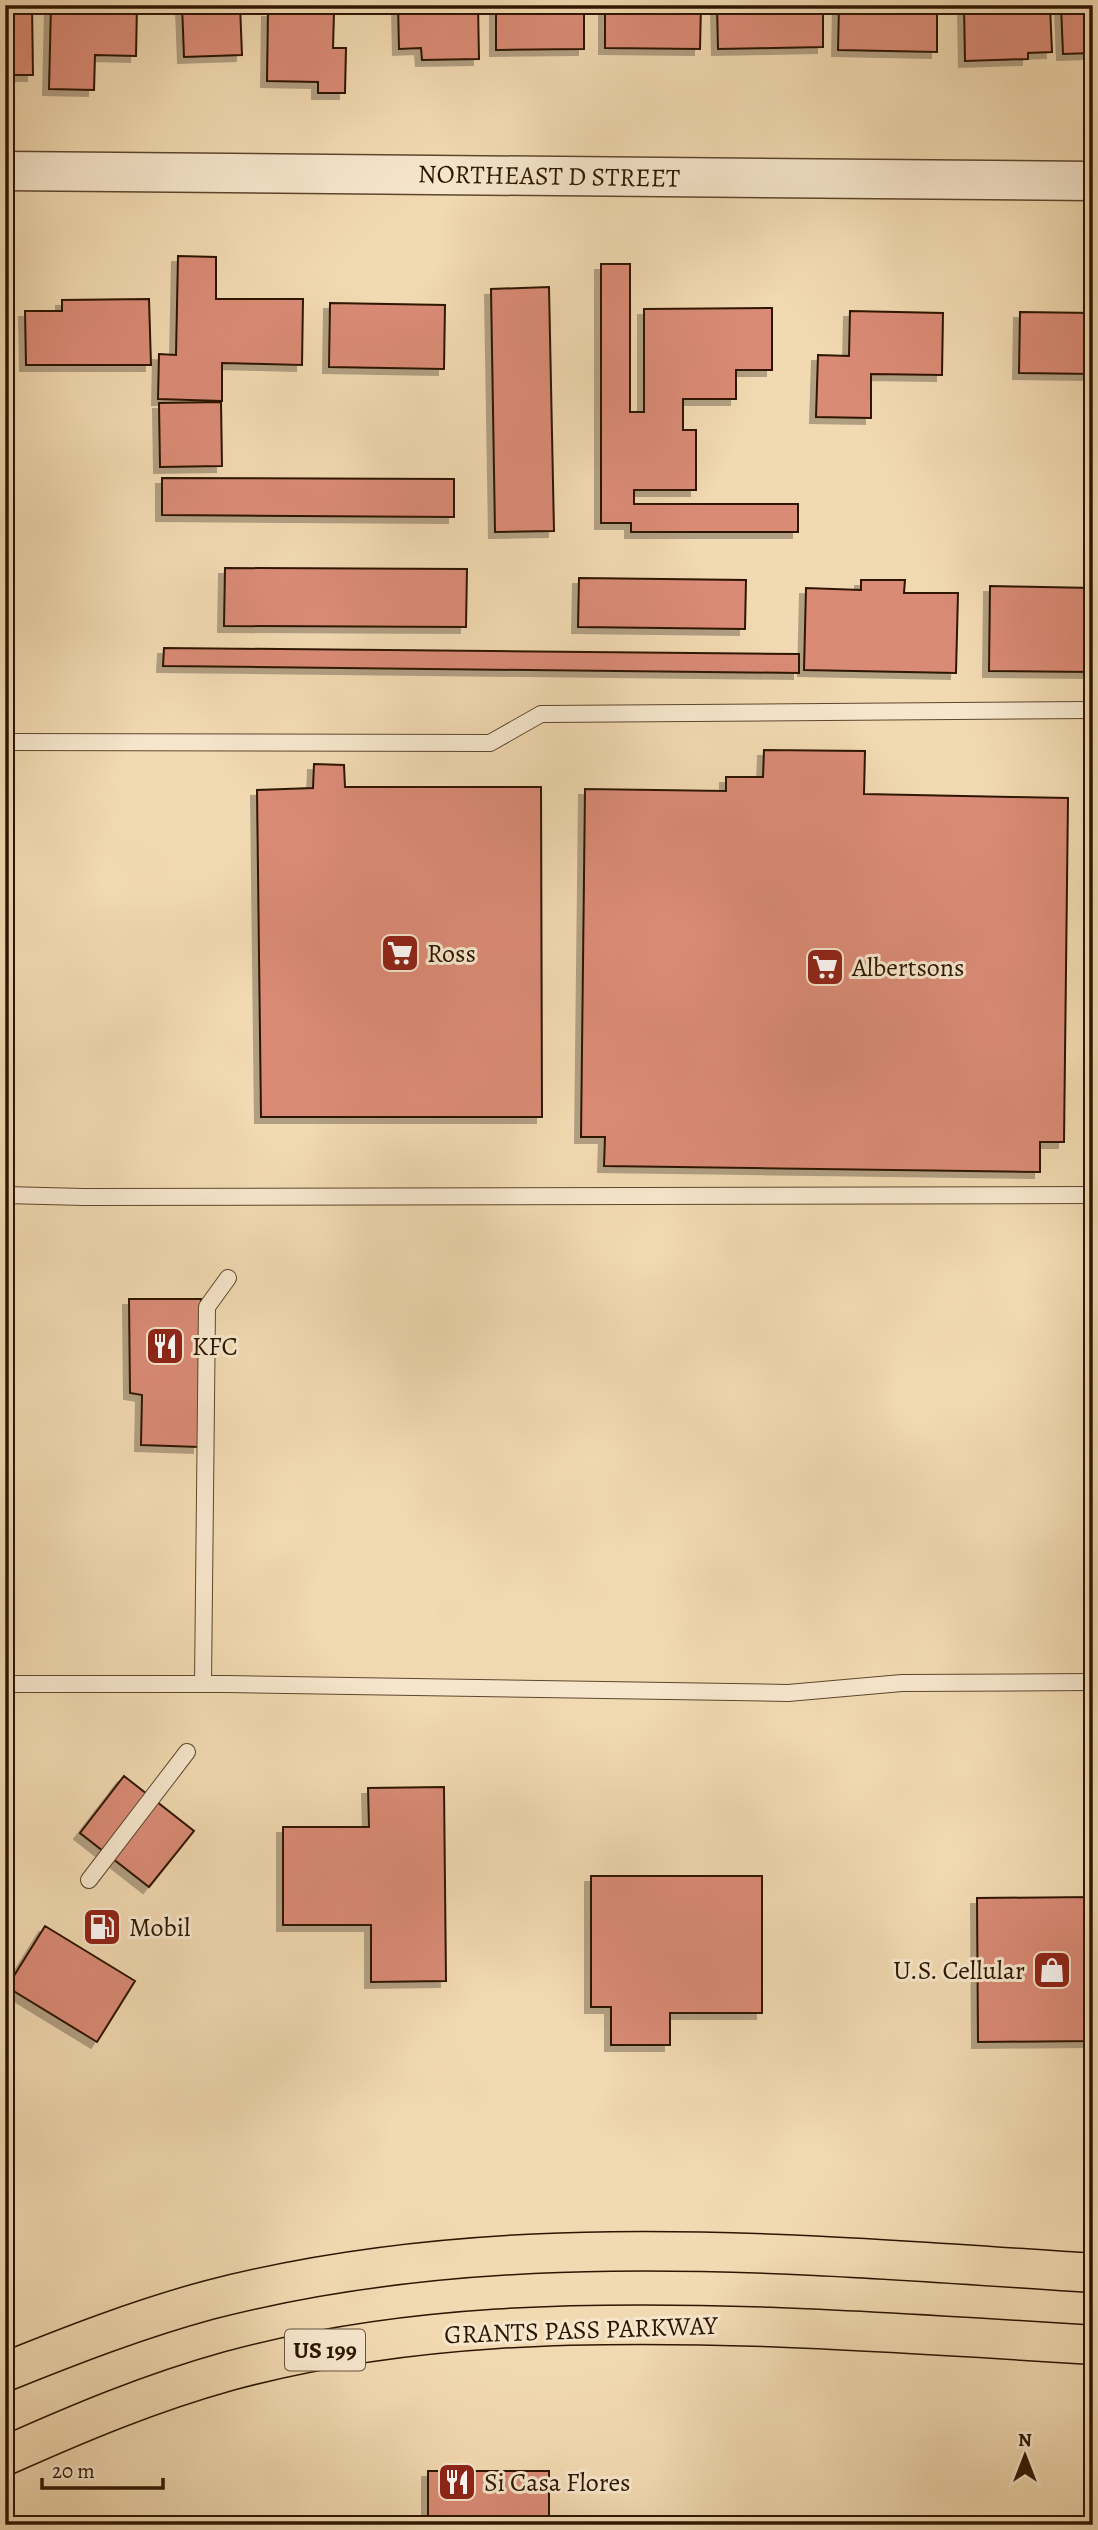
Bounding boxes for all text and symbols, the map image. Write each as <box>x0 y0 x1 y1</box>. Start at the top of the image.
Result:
street label: NORTHEAST D STREET <box>418 156 680 196</box>
supermarket icon: Ross <box>379 932 421 974</box>
place label: Ross <box>427 936 476 971</box>
supermarket icon: Albertsons <box>804 946 846 988</box>
place label: Albertsons <box>851 950 965 985</box>
restaurant icon: KFC <box>144 1325 186 1367</box>
place label: KFC <box>192 1329 238 1364</box>
fuel station icon: Mobil <box>81 1906 123 1948</box>
place label: Mobil <box>129 1910 190 1945</box>
shop icon: U.S. Cellular <box>1031 1949 1073 1991</box>
place label: U.S. Cellular <box>893 1953 1025 1988</box>
street label: GRANTS PASS PARKWAY <box>444 2308 719 2352</box>
road number: US 199 <box>285 2330 365 2370</box>
north arrow <box>990 2422 1060 2492</box>
text: N <box>1018 2427 1032 2453</box>
scale bar <box>42 2446 163 2490</box>
text: 20 m <box>52 2457 95 2485</box>
restaurant icon: Si Casa Flores <box>436 2461 478 2503</box>
place label: Si Casa Flores <box>484 2465 631 2500</box>

